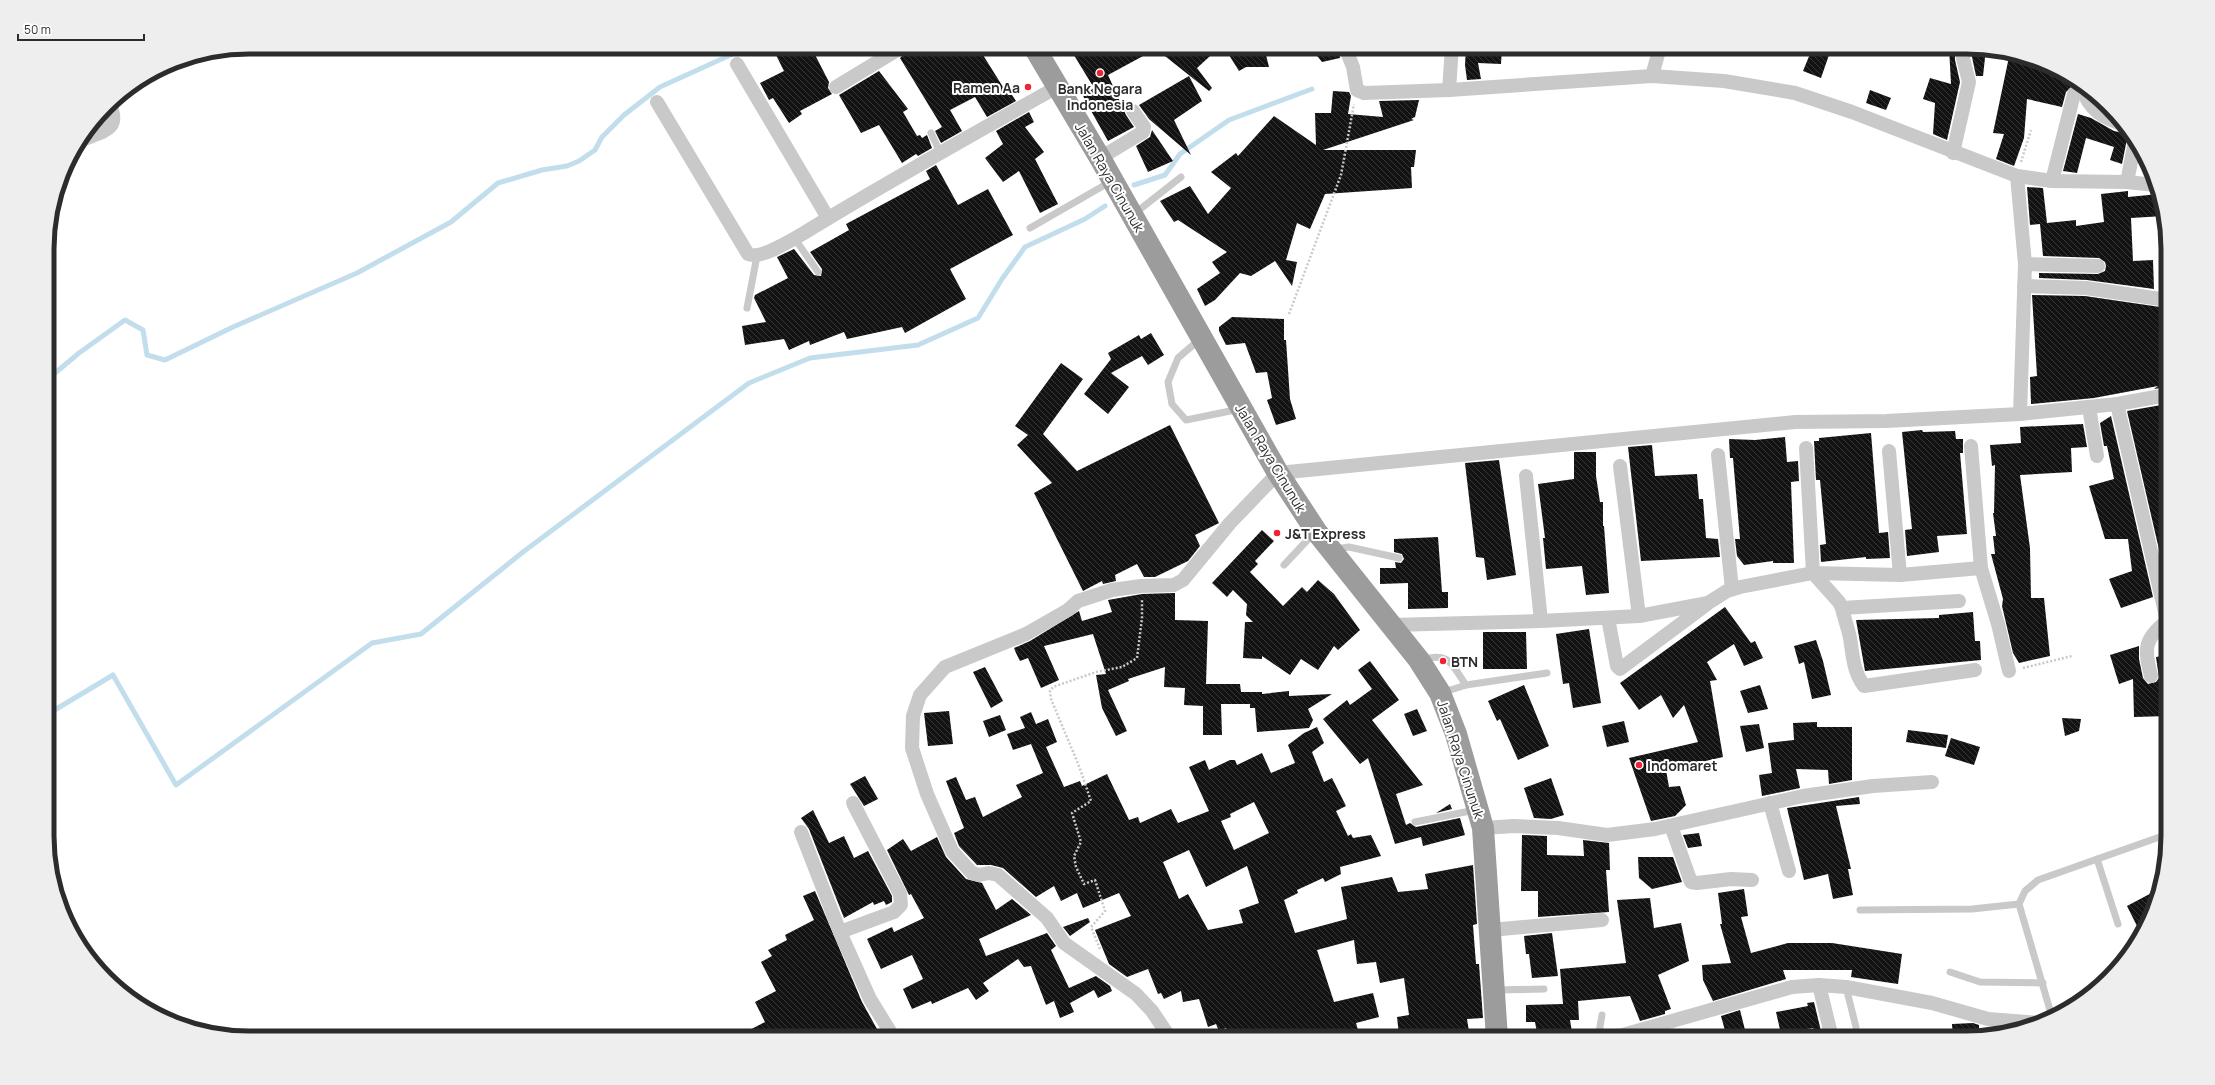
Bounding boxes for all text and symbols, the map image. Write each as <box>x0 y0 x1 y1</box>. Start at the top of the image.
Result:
scale bar <box>18 16 144 42</box>
text: 50 m <box>24 21 51 38</box>
marker: Bank Negara Indonesia <box>1095 68 1105 78</box>
place label: Ramen Aa <box>953 78 1020 97</box>
place label: Bank Negara Indonesia <box>1058 79 1142 114</box>
marker: Ramen Aa <box>1023 82 1033 92</box>
street label: Jalan Raya Cinunuk <box>1071 119 1150 236</box>
street label: Jalan Raya Cinunuk <box>1231 400 1312 517</box>
place label: J&T Express <box>1285 524 1366 543</box>
marker: J&T Express <box>1272 528 1282 538</box>
place label: BTN <box>1451 652 1478 671</box>
marker: BTN <box>1438 656 1448 666</box>
street label: Jalan Raya Cinunuk <box>1433 697 1489 822</box>
place label: Indomaret <box>1647 756 1717 775</box>
marker: Indomaret <box>1634 760 1644 770</box>

